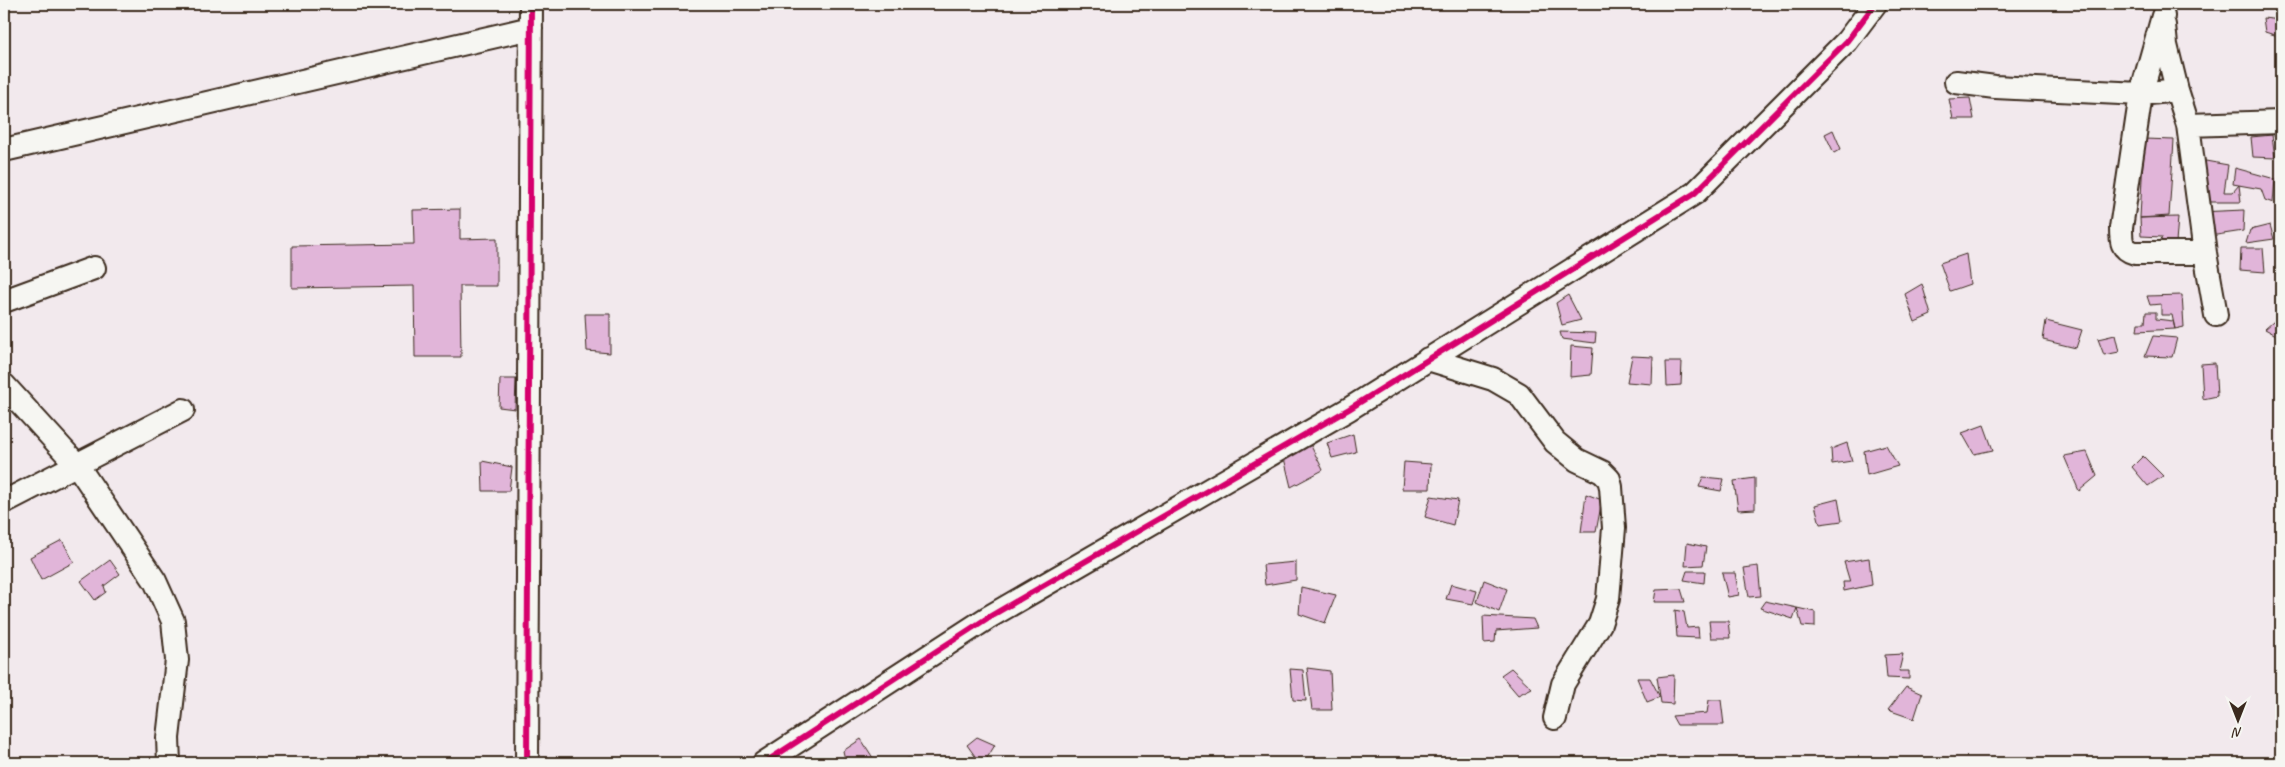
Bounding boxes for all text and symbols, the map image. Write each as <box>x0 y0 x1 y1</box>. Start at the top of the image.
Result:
north arrow <box>2212 694 2262 744</box>
text: N <box>2231 724 2242 741</box>

